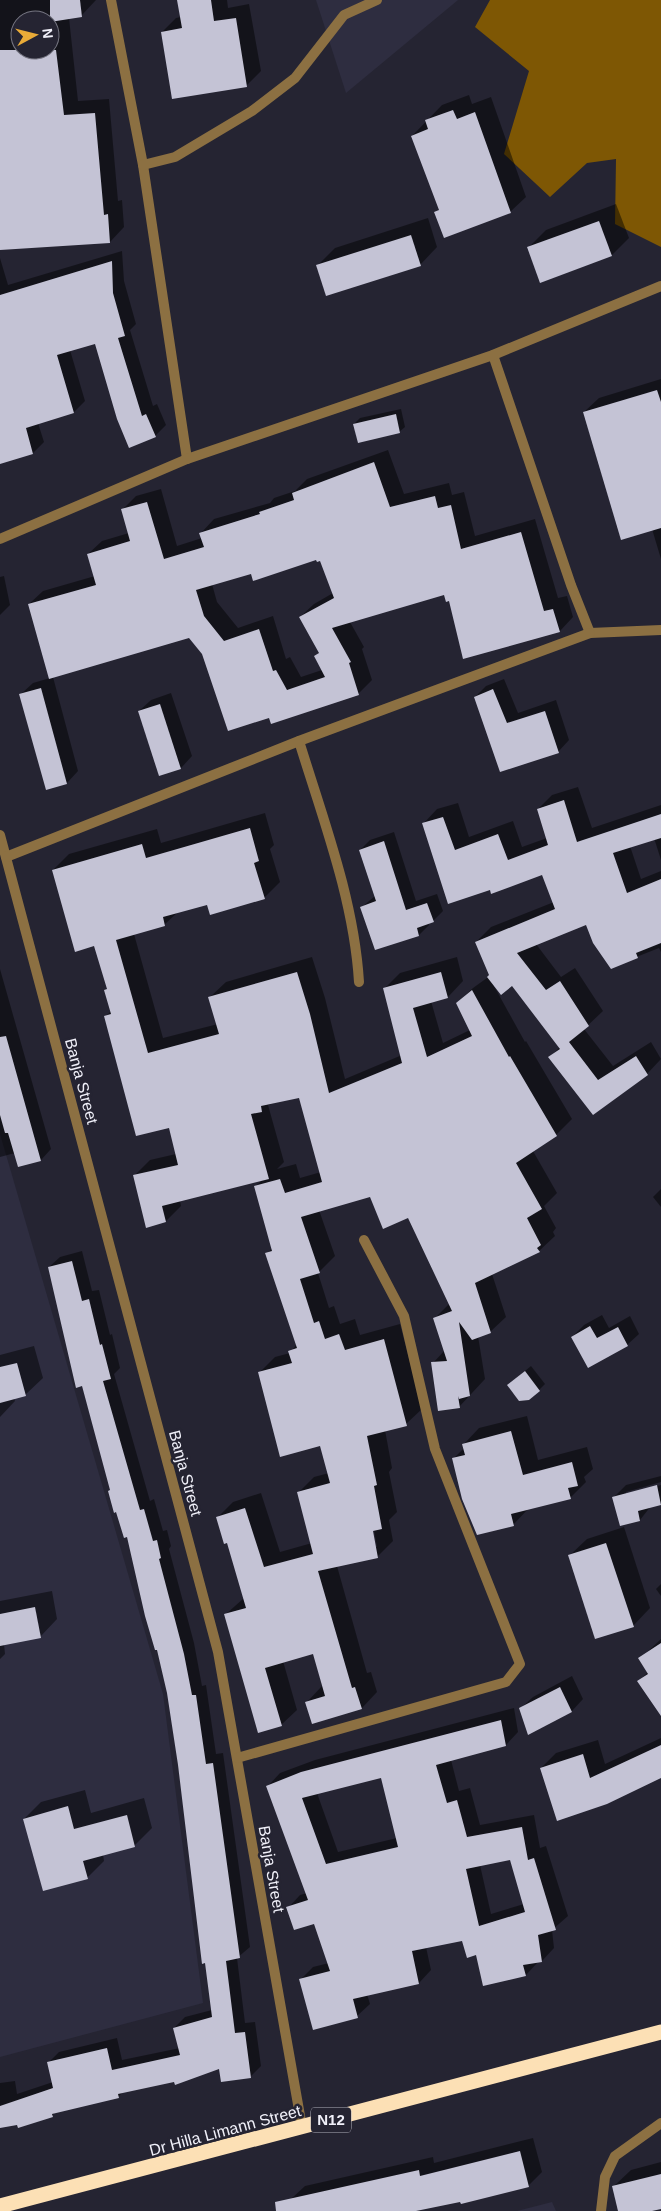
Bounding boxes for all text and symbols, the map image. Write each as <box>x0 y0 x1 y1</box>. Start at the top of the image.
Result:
north arrow <box>10 10 60 60</box>
text: N <box>39 27 56 39</box>
street label: Banja Street <box>62 1036 101 1126</box>
street label: Banja Street <box>166 1428 205 1518</box>
street label: Banja Street <box>255 1824 288 1914</box>
street label: Dr Hilla Limann Street <box>147 2102 303 2159</box>
road number: N12 <box>311 2108 351 2132</box>

